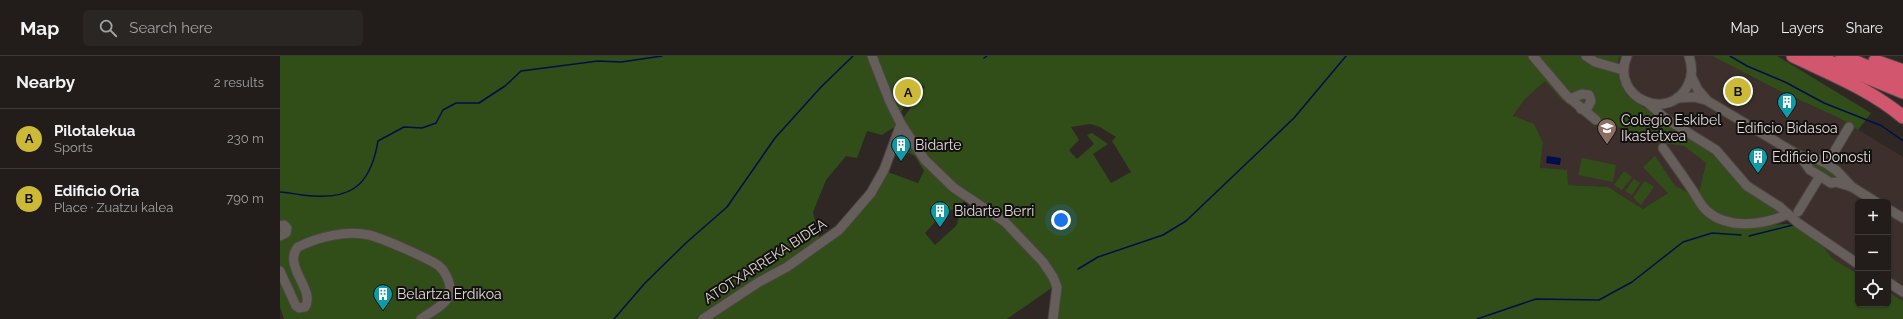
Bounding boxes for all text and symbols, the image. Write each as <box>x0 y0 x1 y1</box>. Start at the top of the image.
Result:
search box <box>83 10 363 46</box>
text: Map <box>20 17 59 39</box>
icon: search <box>97 17 119 39</box>
text: Search here <box>129 19 213 37</box>
text: Map <box>1731 20 1759 36</box>
text: Layers <box>1781 20 1824 36</box>
text: Share <box>1846 20 1883 36</box>
text: Nearby <box>16 72 75 92</box>
text: 2 results <box>214 75 264 90</box>
pin: B <box>1725 76 1751 106</box>
pin: A <box>895 77 921 107</box>
building icon: Edificio Bidasoa <box>1776 91 1798 119</box>
place label: Colegio Eskibel Ikastetxea <box>1621 112 1721 144</box>
school or university icon: Colegio Eskibel Ikastetxea <box>1596 117 1618 145</box>
place label: Edificio Bidasoa <box>1736 120 1838 136</box>
text: Pilotalekua <box>54 122 135 140</box>
text: A <box>25 131 33 146</box>
text: 230 m <box>227 131 264 146</box>
building icon: Bidarte <box>890 134 912 162</box>
place label: Bidarte <box>915 137 961 153</box>
text: Sports <box>54 140 93 155</box>
building icon: Edificio Donosti <box>1747 146 1769 174</box>
place label: Edificio Donosti <box>1772 149 1871 165</box>
text: Edificio Oria <box>54 182 139 200</box>
text: B <box>25 191 33 206</box>
text: 790 m <box>226 191 264 206</box>
map controls <box>1855 199 1891 307</box>
button: + <box>1855 199 1891 235</box>
text: Place · Zuatzu kalea <box>54 200 173 215</box>
building icon: Bidarte Berri <box>929 200 951 228</box>
place label: Bidarte Berri <box>954 203 1034 219</box>
your location <box>1051 210 1071 230</box>
street label: ATOTXARREKA BIDEA <box>701 215 830 307</box>
button: − <box>1855 235 1891 271</box>
button: locate <box>1855 271 1891 307</box>
building icon: Belartza Erdikoa <box>372 283 394 311</box>
place label: Belartza Erdikoa <box>397 286 502 302</box>

